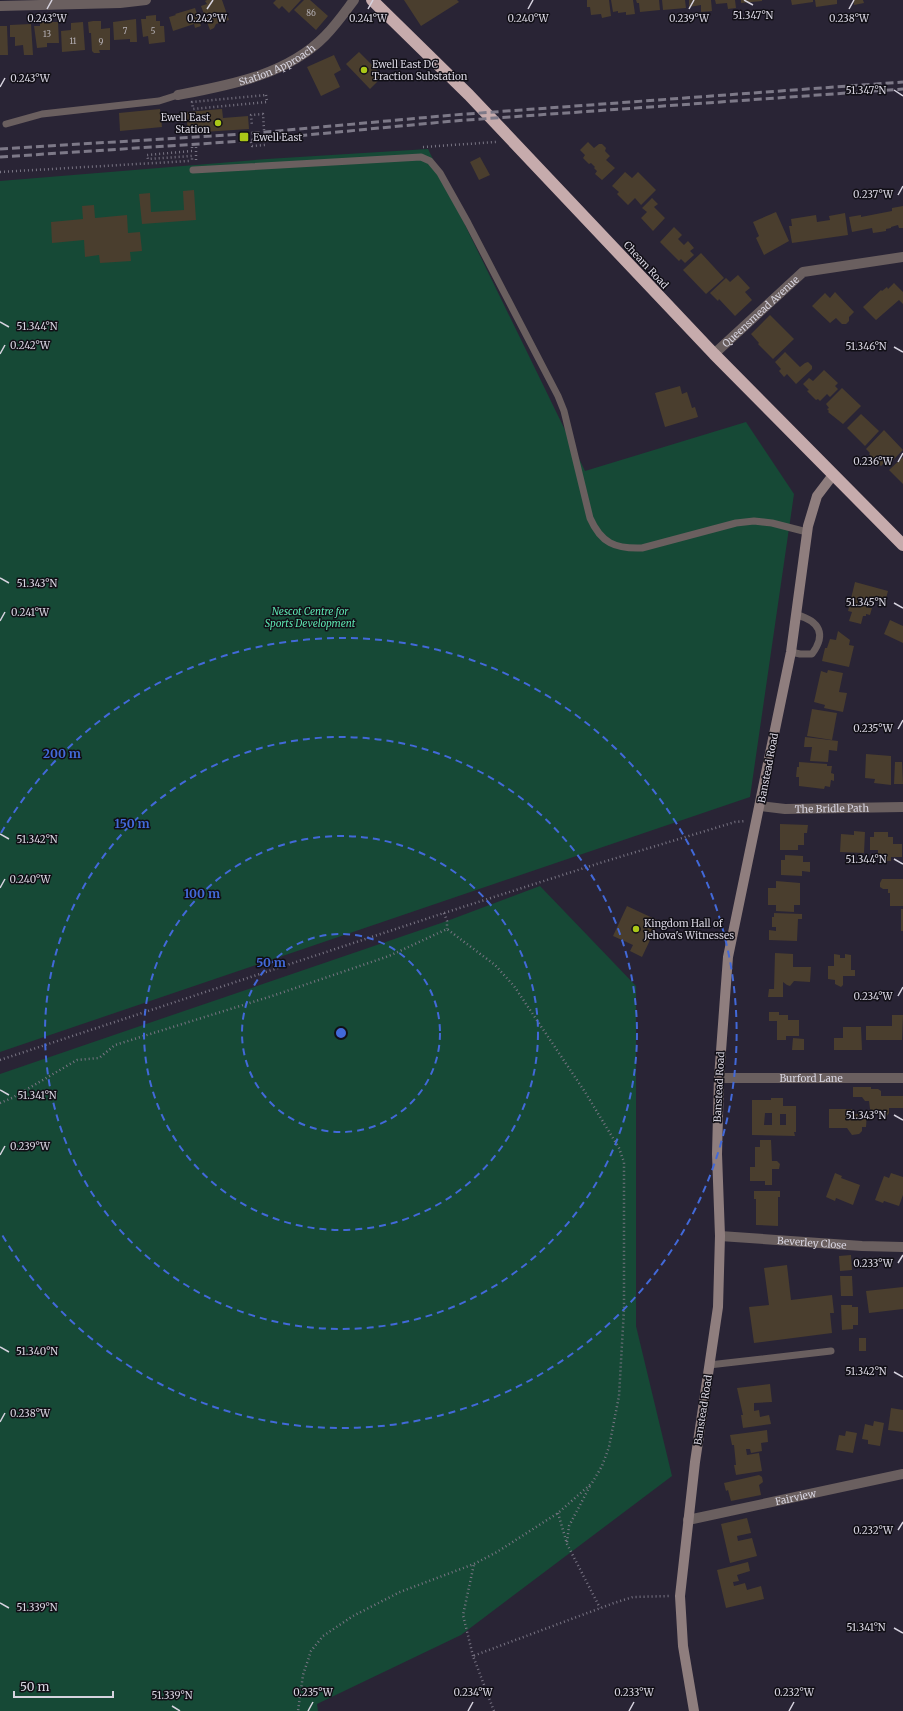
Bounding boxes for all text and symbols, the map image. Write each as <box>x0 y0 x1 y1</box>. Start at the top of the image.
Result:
house number: 86 <box>306 8 316 18</box>
text: 51.347°N <box>733 9 774 22</box>
text: 0.243°W <box>27 12 68 25</box>
text: 0.242°W <box>187 12 228 25</box>
text: 0.241°W <box>349 12 388 25</box>
text: 0.240°W <box>507 12 550 25</box>
text: 0.239°W <box>669 12 710 25</box>
text: 0.238°W <box>829 12 870 25</box>
house number: 7 <box>123 26 128 36</box>
house number: 5 <box>151 26 156 36</box>
house number: 13 <box>43 29 51 39</box>
house number: 11 <box>70 36 77 46</box>
house number: 9 <box>99 37 104 47</box>
street label: Station Approach <box>237 41 318 88</box>
place label: Ewell East DC Traction Substation <box>372 58 468 83</box>
marker: Ewell East DC Traction Substation <box>359 65 369 75</box>
text: 0.243°W <box>10 72 51 85</box>
text: 51.347°N <box>846 84 887 97</box>
place label: Ewell East Station <box>161 111 210 136</box>
marker: Ewell East Station <box>213 118 223 128</box>
marker: Ewell East <box>238 131 250 143</box>
place label: Ewell East <box>253 131 302 144</box>
text: 0.237°W <box>853 188 894 201</box>
street label: Cheam Road <box>621 239 671 291</box>
street label: Queensmead Avenue <box>719 273 801 350</box>
text: 51.344°N <box>17 320 58 333</box>
text: 0.242°W <box>10 339 51 352</box>
text: 51.346°N <box>845 340 887 353</box>
text: 0.236°W <box>853 455 894 468</box>
text: 51.343°N <box>17 577 58 590</box>
text: 51.345°N <box>846 596 887 609</box>
park label: Nescot Centre for Sports Development <box>265 605 356 630</box>
text: 0.241°W <box>11 606 50 619</box>
text: 0.235°W <box>853 722 894 735</box>
street label: Banstead Road <box>755 732 781 804</box>
text: 200 m <box>43 746 81 761</box>
street label: The Bridle Path <box>794 801 869 815</box>
text: 150 m <box>115 816 150 831</box>
text: 51.342°N <box>16 833 58 846</box>
text: 51.344°N <box>846 853 887 866</box>
text: 0.240°W <box>9 873 52 886</box>
text: 100 m <box>184 886 220 901</box>
place label: Kingdom Hall of Jehova's Witnesses <box>643 917 734 942</box>
marker: Kingdom Hall of Jehova's Witnesses <box>631 924 641 934</box>
text: 50 m <box>256 955 286 970</box>
text: 0.234°W <box>853 990 894 1003</box>
centre of rings <box>334 1026 348 1040</box>
street label: Banstead Road <box>711 1051 727 1123</box>
street label: Burford Lane <box>779 1072 843 1085</box>
text: 51.341°N <box>17 1089 57 1102</box>
text: 51.343°N <box>846 1109 887 1122</box>
text: 0.239°W <box>10 1140 51 1153</box>
street label: Beverley Close <box>777 1234 847 1251</box>
text: 0.233°W <box>853 1257 894 1270</box>
text: 51.340°N <box>16 1345 58 1358</box>
text: 51.342°N <box>845 1365 887 1378</box>
street label: Banstead Road <box>691 1374 715 1446</box>
text: 0.238°W <box>10 1407 51 1420</box>
street label: Fairview <box>774 1486 818 1508</box>
text: 0.232°W <box>853 1524 894 1537</box>
text: 51.339°N <box>17 1601 58 1614</box>
text: 51.341°N <box>846 1621 886 1634</box>
scale bar <box>14 1673 113 1699</box>
text: 50 m <box>20 1679 49 1694</box>
text: 0.235°W <box>293 1686 334 1699</box>
text: 0.234°W <box>453 1686 494 1699</box>
text: 0.233°W <box>614 1686 655 1699</box>
text: 0.232°W <box>774 1686 815 1699</box>
text: 51.339°N <box>152 1689 193 1702</box>

